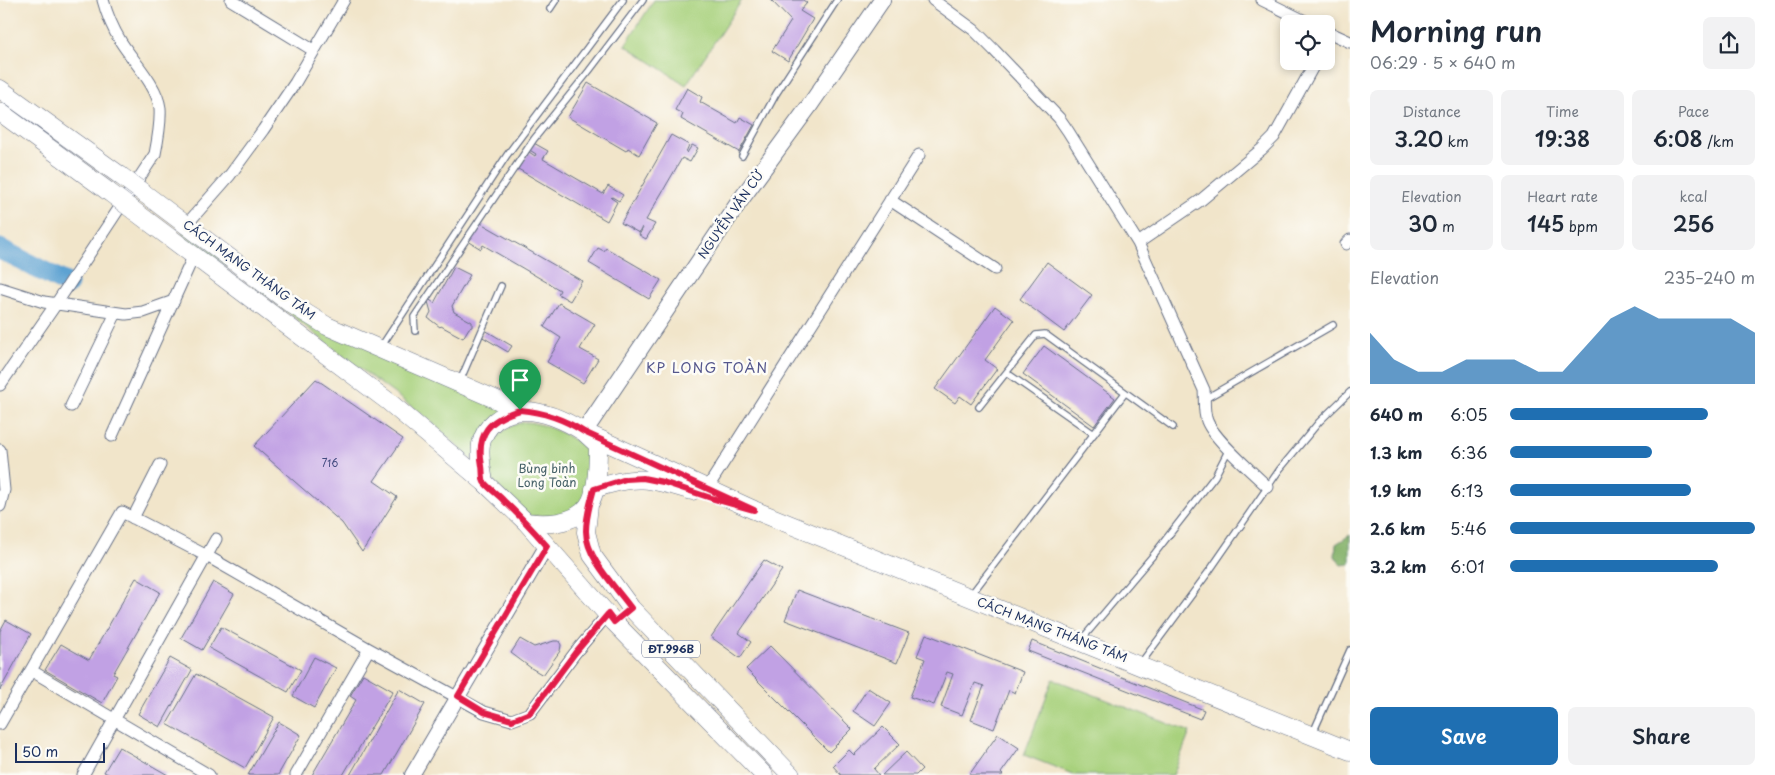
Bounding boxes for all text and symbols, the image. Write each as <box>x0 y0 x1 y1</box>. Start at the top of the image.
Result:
text: Morning run <box>1370 9 1542 52</box>
map controls <box>1280 15 1335 70</box>
button: locate <box>1280 15 1335 70</box>
button: share <box>1703 17 1755 69</box>
text: 06:29 · 5 × 640 m <box>1370 50 1516 74</box>
text: Distance <box>1402 101 1461 122</box>
text: Time <box>1546 101 1579 122</box>
text: Pace <box>1678 101 1709 122</box>
text: 3.20 <box>1394 122 1443 154</box>
text: 19:38 <box>1535 122 1590 154</box>
text: 6:08 <box>1653 122 1703 154</box>
text: km <box>1443 131 1469 152</box>
text: /km <box>1703 131 1734 152</box>
street label: NGUYỄN VĂN CỪ <box>692 165 768 262</box>
text: Elevation <box>1401 186 1462 207</box>
text: Heart rate <box>1527 186 1598 207</box>
text: kcal <box>1680 186 1707 207</box>
text: 30 <box>1408 207 1438 239</box>
text: 145 <box>1527 207 1564 239</box>
text: 256 <box>1673 207 1714 239</box>
street label: CÁCH MẠNG THÁNG TÁM <box>180 215 320 323</box>
text: m <box>1438 216 1455 237</box>
text: bpm <box>1564 216 1598 237</box>
text: Elevation <box>1370 265 1439 289</box>
text: 235–240 m <box>1664 265 1755 289</box>
district label: KP LONG TOÀN <box>646 357 768 378</box>
pin <box>499 359 541 410</box>
icon: arrive <box>506 366 534 394</box>
text: 640 m <box>1370 402 1423 426</box>
text: 6:05 <box>1450 402 1488 426</box>
text: 1.3 km <box>1370 440 1422 464</box>
text: 6:36 <box>1450 440 1488 464</box>
house number: 716 <box>322 455 338 470</box>
park label: Bùng binh Long Toàn <box>517 459 577 491</box>
text: 1.9 km <box>1370 478 1422 502</box>
text: 6:13 <box>1450 478 1484 502</box>
text: 2.6 km <box>1370 516 1426 540</box>
text: 5:46 <box>1450 516 1487 540</box>
text: 3.2 km <box>1370 554 1427 578</box>
text: 6:01 <box>1450 554 1485 578</box>
street label: CÁCH MẠNG THÁNG TÁM <box>974 592 1130 666</box>
road number: ĐT.996B <box>642 641 700 658</box>
button: Save <box>1370 707 1558 765</box>
button: Share <box>1568 707 1755 765</box>
scale bar <box>15 740 105 763</box>
text: 50 m <box>22 741 58 762</box>

